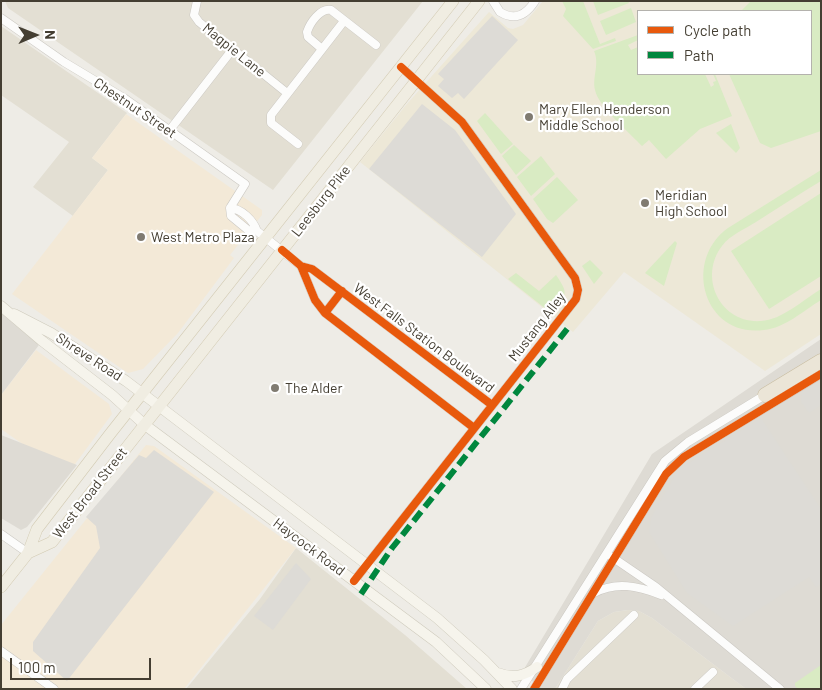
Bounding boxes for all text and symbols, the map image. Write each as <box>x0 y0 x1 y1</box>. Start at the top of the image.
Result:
north arrow <box>10 10 60 60</box>
legend <box>637 10 812 75</box>
street label: Magpie Lane <box>199 19 269 81</box>
text: Cycle path <box>684 21 751 39</box>
text: N <box>42 30 59 40</box>
text: Path <box>684 46 714 64</box>
street label: Chestnut Street <box>90 74 180 142</box>
place label: Mary Ellen Henderson Middle School <box>539 101 670 134</box>
marker: Mary Ellen Henderson Middle School <box>523 111 535 123</box>
street label: Leesburg Pike <box>288 162 354 240</box>
place label: Meridian High School <box>655 187 727 220</box>
marker: Meridian High School <box>639 197 651 209</box>
place label: West Metro Plaza <box>151 229 255 245</box>
marker: West Metro Plaza <box>135 231 147 243</box>
street label: West Falls Station Boulevard <box>350 280 498 396</box>
street label: Mustang Alley <box>505 289 569 365</box>
street label: Shreve Road <box>53 329 125 385</box>
place label: The Alder <box>285 380 343 396</box>
marker: The Alder <box>269 382 281 394</box>
street label: West Broad Street <box>49 444 131 542</box>
street label: Haycock Road <box>270 515 348 579</box>
scale bar <box>12 648 154 680</box>
text: 100 m <box>18 658 56 676</box>

